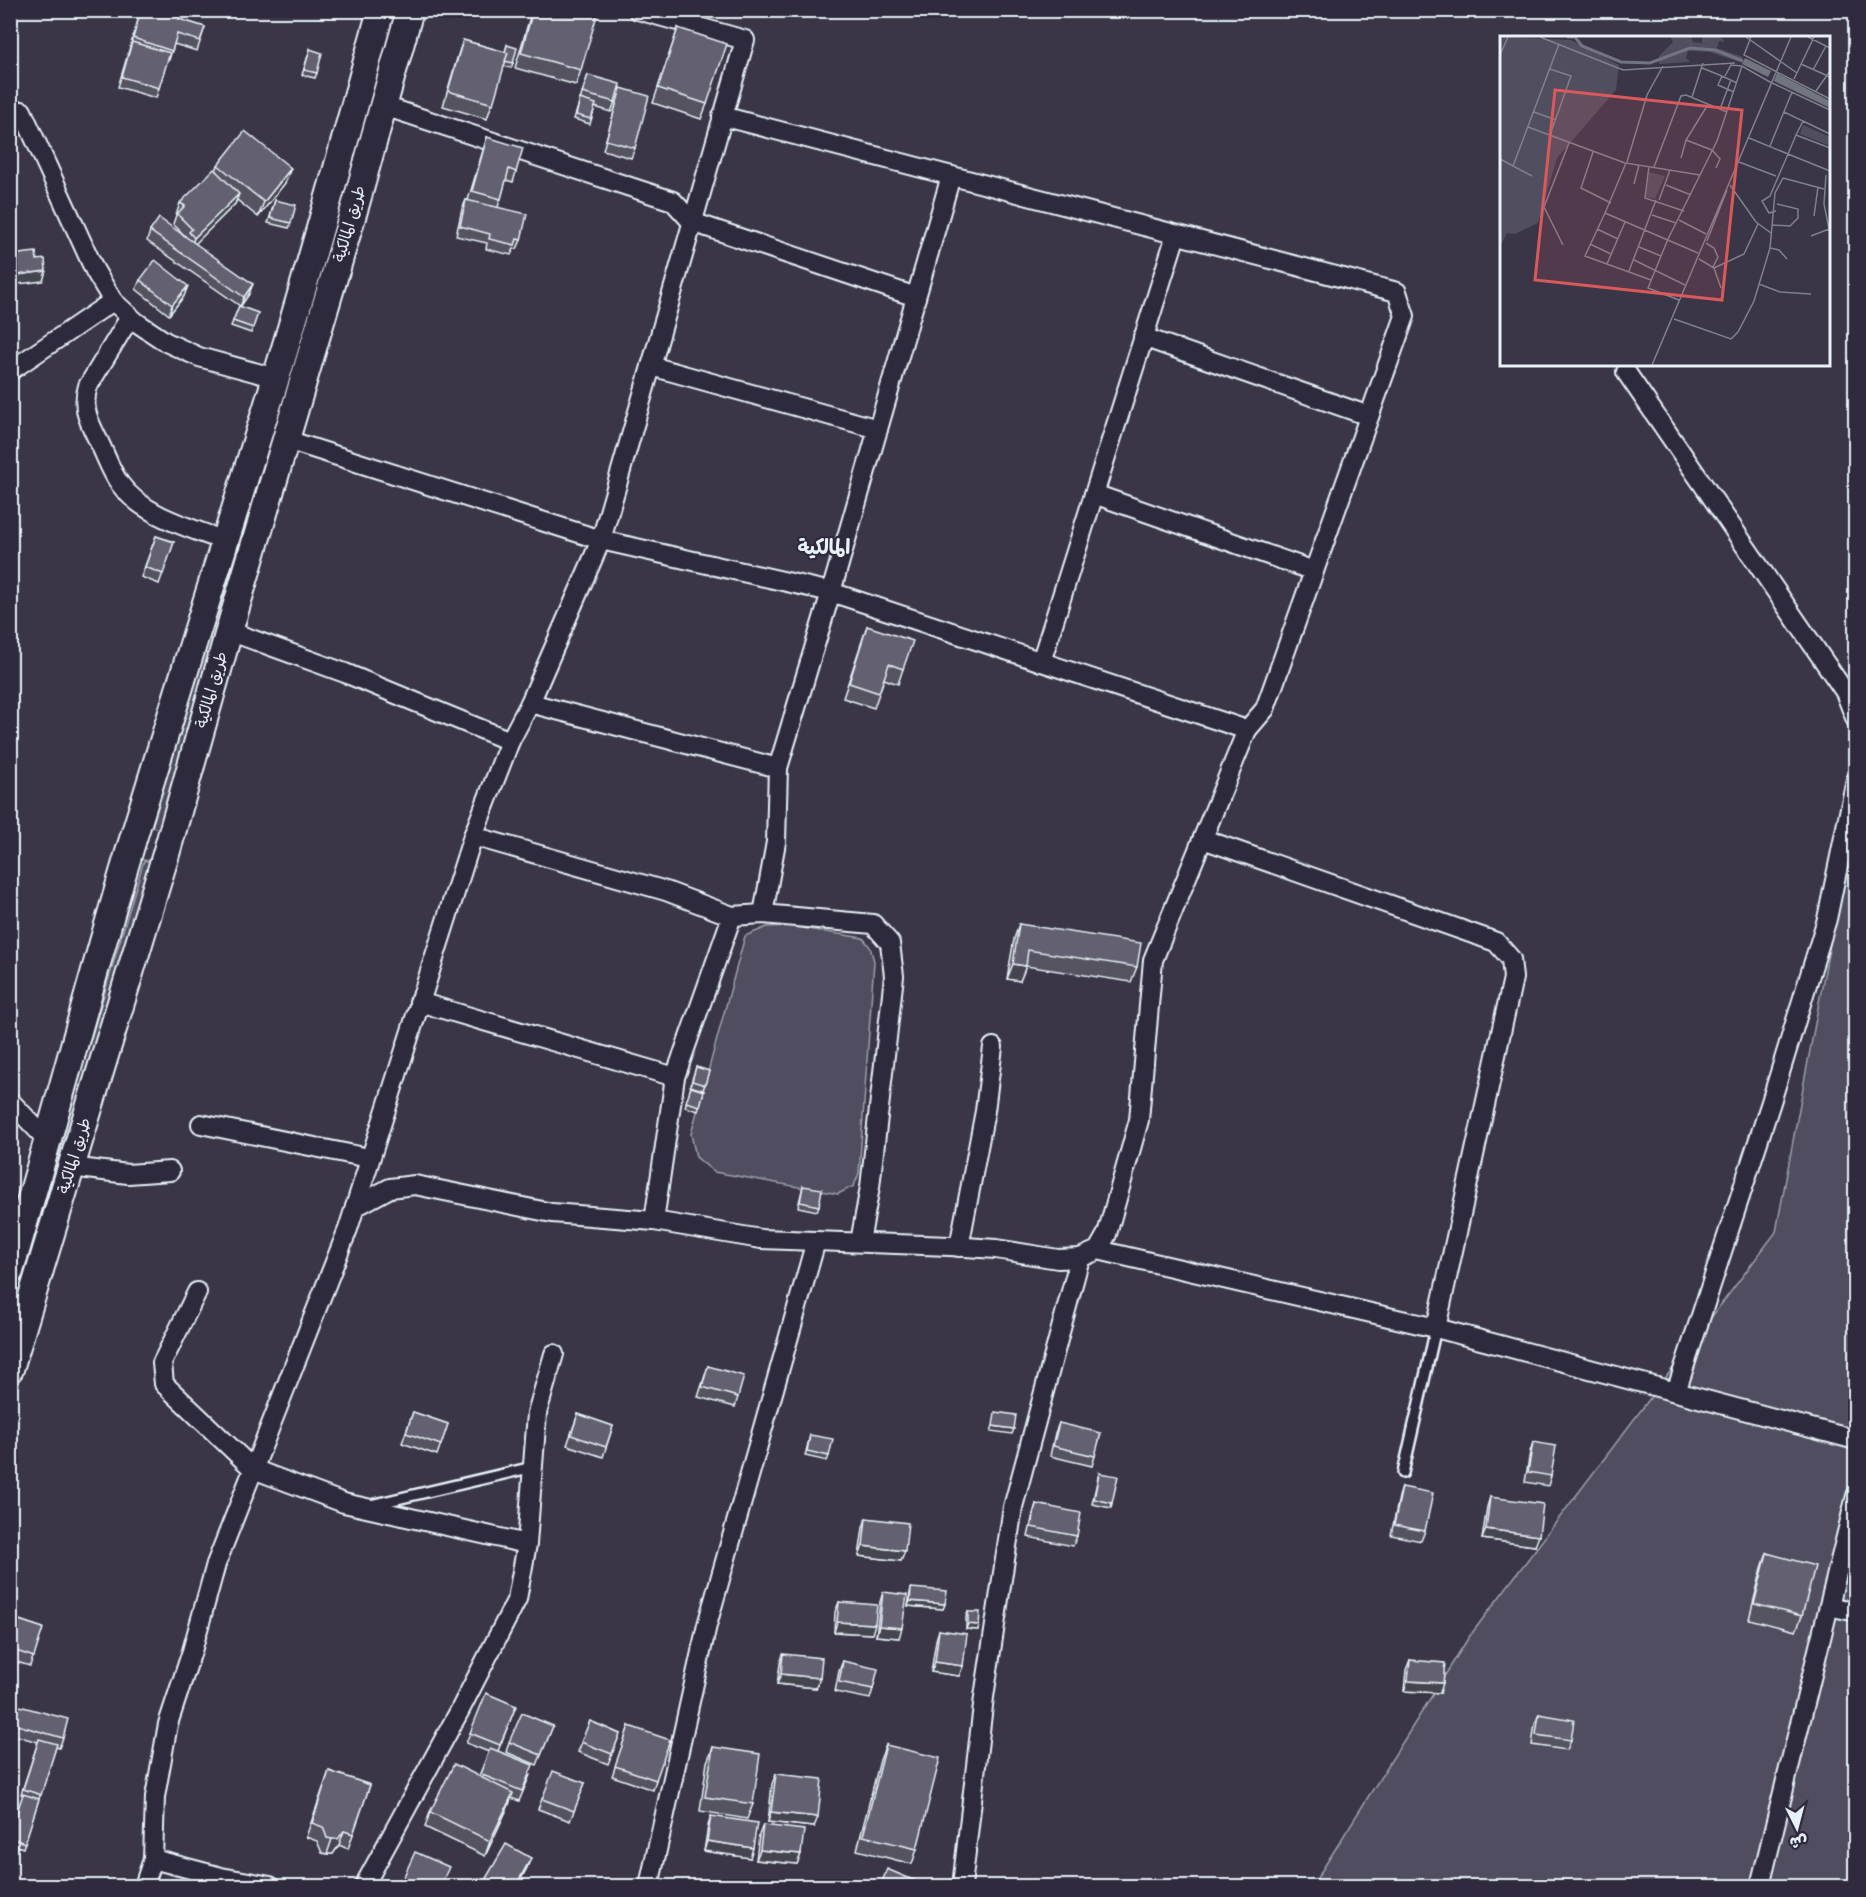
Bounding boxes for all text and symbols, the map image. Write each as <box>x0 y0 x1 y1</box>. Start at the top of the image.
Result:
inset map <box>1500 36 1830 366</box>
street label: طريق المالكية <box>330 184 370 264</box>
district label: المالكية <box>798 536 850 560</box>
street label: طريق المالكية <box>192 650 232 730</box>
street label: طريق المالكية <box>54 1116 96 1196</box>
north arrow <box>1767 1798 1827 1858</box>
text: ش <box>1789 1831 1808 1852</box>

